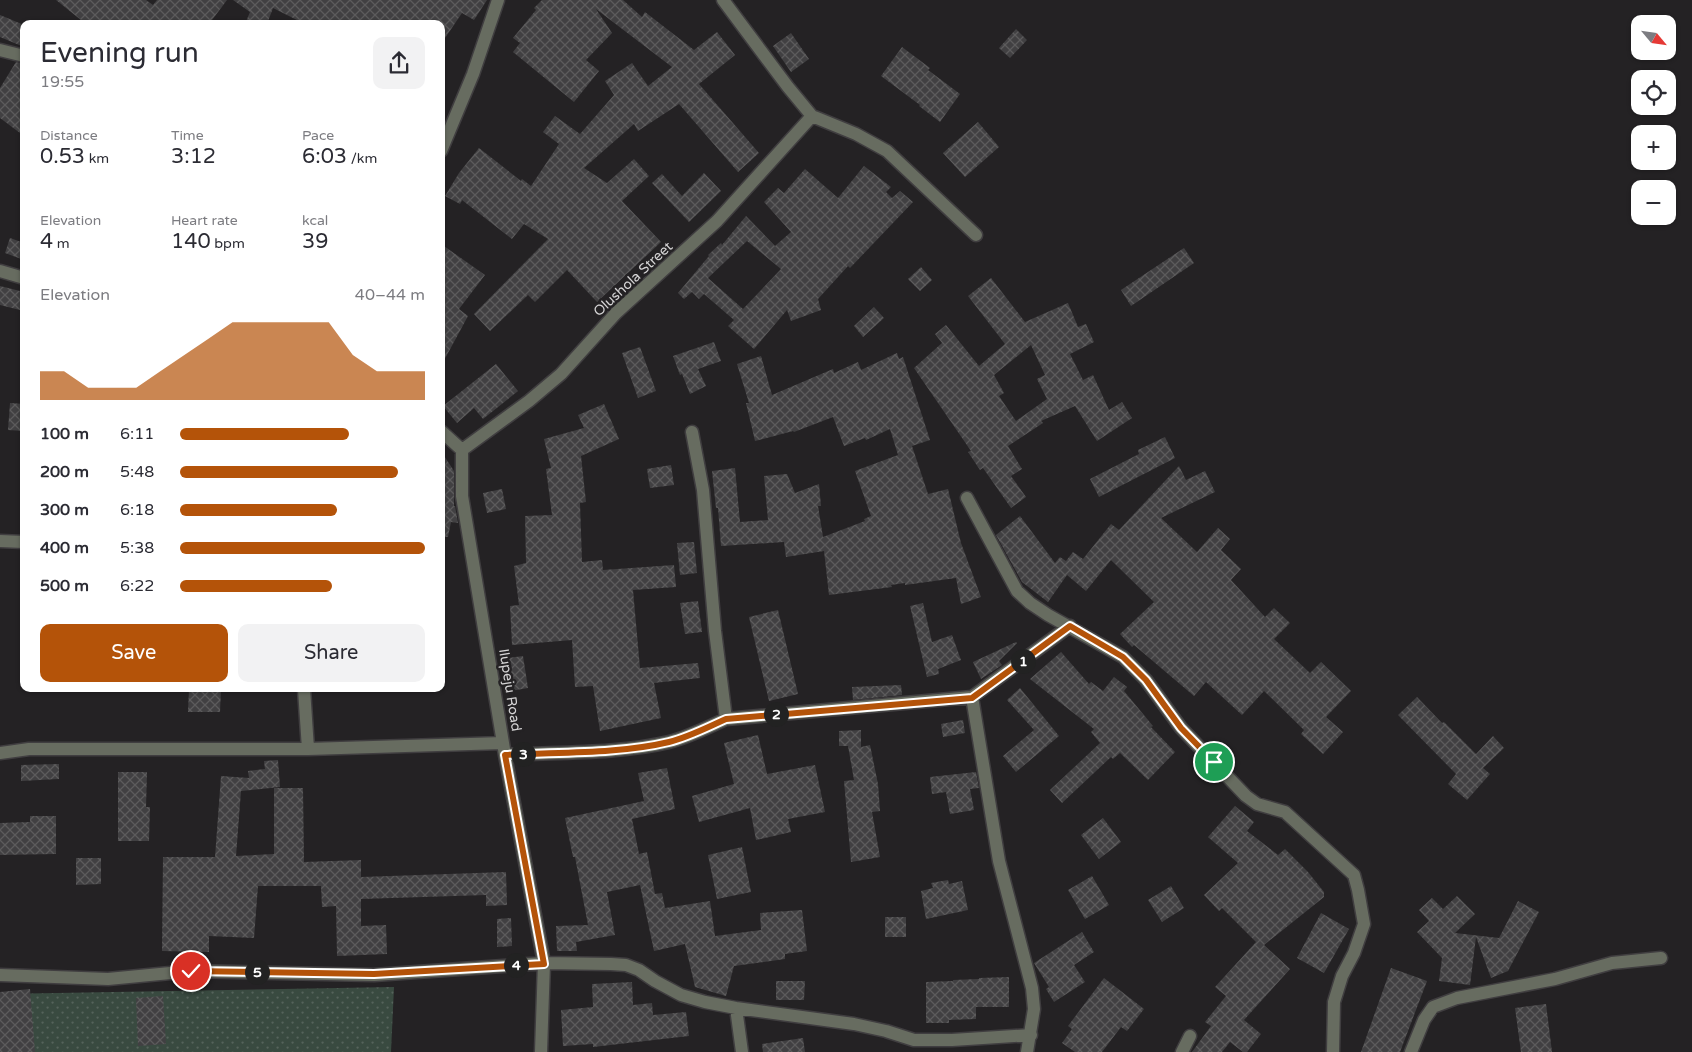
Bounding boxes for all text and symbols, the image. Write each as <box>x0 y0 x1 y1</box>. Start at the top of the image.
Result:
north arrow <box>1631 15 1676 60</box>
map controls <box>1631 15 1676 225</box>
text: Evening run <box>40 36 199 70</box>
button: share <box>373 37 425 89</box>
button: locate <box>1631 70 1676 115</box>
text: 19:55 <box>40 72 84 92</box>
button: + <box>1631 125 1676 170</box>
text: Distance <box>40 127 98 144</box>
text: Time <box>171 127 204 144</box>
text: Pace <box>302 127 334 144</box>
text: 0.53 <box>40 144 85 169</box>
text: 3:12 <box>171 144 216 169</box>
text: 6:03 <box>302 144 347 169</box>
text: km <box>85 150 109 167</box>
text: /km <box>347 150 377 167</box>
button: − <box>1631 180 1676 225</box>
text: Elevation <box>40 212 101 229</box>
text: Heart rate <box>171 212 238 229</box>
text: kcal <box>302 212 328 229</box>
text: 4 <box>40 229 53 254</box>
text: 140 <box>171 229 211 254</box>
text: 39 <box>302 229 328 254</box>
text: m <box>53 235 70 252</box>
text: bpm <box>211 235 245 252</box>
street label: Olushola Street <box>590 238 677 320</box>
text: Elevation <box>40 285 110 305</box>
text: 40–44 m <box>355 285 425 305</box>
text: 100 m <box>40 424 89 444</box>
text: 6:11 <box>120 424 154 444</box>
text: 200 m <box>40 462 89 482</box>
text: 5:48 <box>120 462 154 482</box>
text: 300 m <box>40 500 89 520</box>
text: 6:18 <box>120 500 154 520</box>
text: 400 m <box>40 538 89 558</box>
text: 5:38 <box>120 538 154 558</box>
text: 500 m <box>40 576 89 596</box>
text: 6:22 <box>120 576 154 596</box>
button: Save <box>40 624 228 682</box>
button: Share <box>238 624 425 682</box>
street label: Ilupeju Road <box>495 647 525 733</box>
pin: 1 <box>1010 648 1036 674</box>
text: 1 <box>1019 653 1028 670</box>
pin: 2 <box>764 702 788 726</box>
text: 2 <box>772 706 781 723</box>
pin <box>1193 741 1235 783</box>
pin: 3 <box>510 742 536 766</box>
text: 3 <box>519 746 528 763</box>
icon: arrive <box>1200 748 1228 776</box>
pin <box>170 950 212 992</box>
pin: 4 <box>504 952 528 978</box>
icon: check <box>177 957 205 985</box>
text: 4 <box>512 957 521 974</box>
pin: 5 <box>244 960 270 984</box>
text: 5 <box>253 964 262 981</box>

